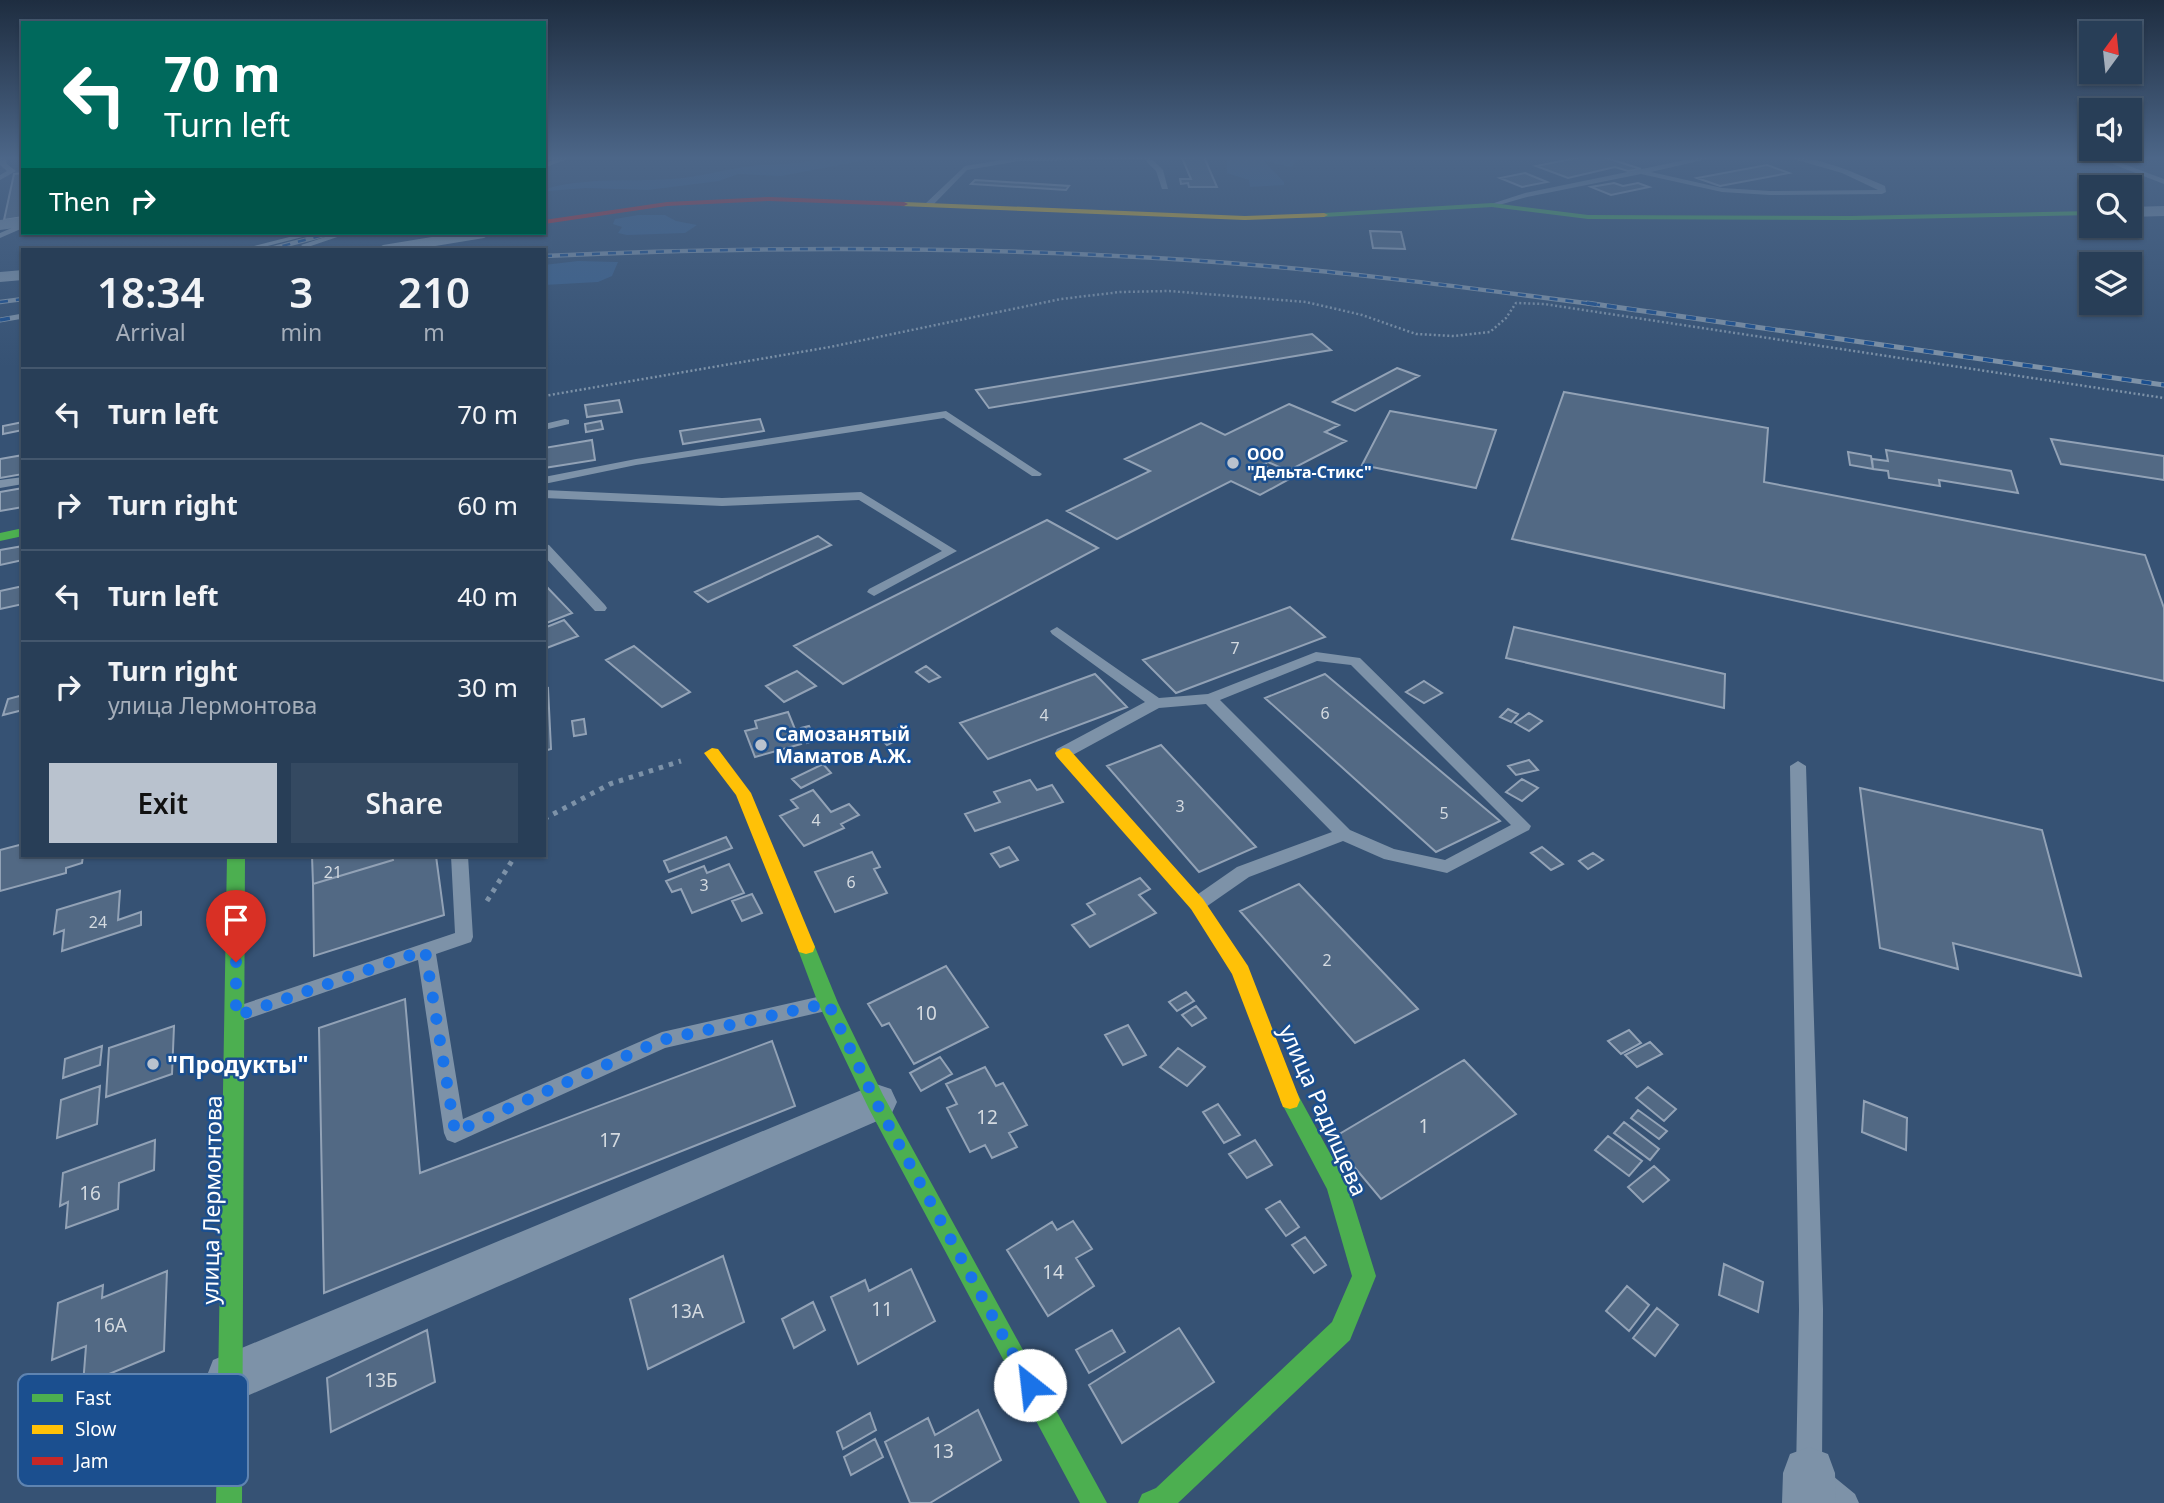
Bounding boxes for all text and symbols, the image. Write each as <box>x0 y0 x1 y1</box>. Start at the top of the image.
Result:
north arrow <box>2079 21 2142 84</box>
map controls <box>2079 21 2142 315</box>
text: 70 m <box>164 40 281 106</box>
icon: left <box>49 49 140 140</box>
button: sound <box>2079 98 2142 161</box>
text: Turn left <box>164 103 290 146</box>
button: search <box>2079 175 2142 238</box>
icon: right <box>124 182 162 220</box>
text: Then <box>49 183 110 219</box>
button: layers <box>2079 252 2142 315</box>
text: 18:34 <box>97 263 205 320</box>
text: 3 <box>289 263 313 320</box>
text: 210 <box>398 263 470 320</box>
text: Arrival <box>116 316 186 348</box>
text: min <box>280 316 322 348</box>
text: m <box>423 316 445 348</box>
icon: left <box>49 395 87 433</box>
text: Turn left <box>108 396 219 432</box>
text: 70 m <box>457 396 518 432</box>
place label: ООО "Дельта-Стикс" <box>1247 443 1372 483</box>
marker: ООО "Дельта-Стикс" <box>1225 455 1241 471</box>
icon: right <box>49 486 87 524</box>
text: Turn right <box>108 487 238 523</box>
text: 60 m <box>457 487 518 523</box>
icon: left <box>49 577 87 615</box>
text: Turn left <box>108 578 219 614</box>
text: 40 m <box>457 578 518 614</box>
house number: 7 <box>1230 637 1240 659</box>
text: Turn right <box>108 653 238 689</box>
icon: right <box>49 668 87 706</box>
text: 30 m <box>457 669 518 705</box>
text: улица Лермонтова <box>108 689 317 721</box>
house number: 6 <box>1320 702 1330 724</box>
house number: 4 <box>1039 704 1049 726</box>
place label: Самозанятый Маматов А.Ж. <box>775 721 912 769</box>
marker: Самозанятый Маматов А.Ж. <box>753 737 769 753</box>
button: Exit <box>49 763 277 843</box>
button: Share <box>291 763 518 843</box>
house number: 3 <box>1175 795 1185 817</box>
house number: 5 <box>1439 802 1449 824</box>
house number: 4 <box>811 809 821 831</box>
house number: 21 <box>324 861 342 883</box>
house number: 6 <box>846 871 856 893</box>
house number: 3 <box>699 874 709 896</box>
pin <box>206 890 266 962</box>
icon: arrive <box>217 901 255 939</box>
house number: 24 <box>89 911 107 933</box>
house number: 2 <box>1322 949 1332 971</box>
house number: 10 <box>915 1000 937 1026</box>
street label: улица Радищева <box>1272 1019 1376 1201</box>
place label: "Продукты" <box>167 1048 308 1080</box>
marker: "Продукты" <box>145 1056 161 1072</box>
street label: улица Лермонтова <box>193 1095 229 1305</box>
house number: 12 <box>976 1104 998 1130</box>
house number: 1 <box>1419 1113 1429 1139</box>
house number: 17 <box>599 1127 621 1153</box>
house number: 16 <box>79 1180 101 1206</box>
house number: 14 <box>1042 1259 1064 1285</box>
house number: 11 <box>871 1296 893 1322</box>
house number: 13А <box>670 1298 705 1324</box>
house number: 16А <box>93 1312 128 1338</box>
position arrow <box>993 1348 1067 1422</box>
house number: 13Б <box>364 1367 398 1393</box>
legend <box>18 1374 248 1486</box>
text: Fast <box>75 1385 112 1411</box>
text: Slow <box>75 1416 116 1442</box>
house number: 13 <box>932 1438 954 1464</box>
text: Jam <box>73 1448 109 1474</box>

